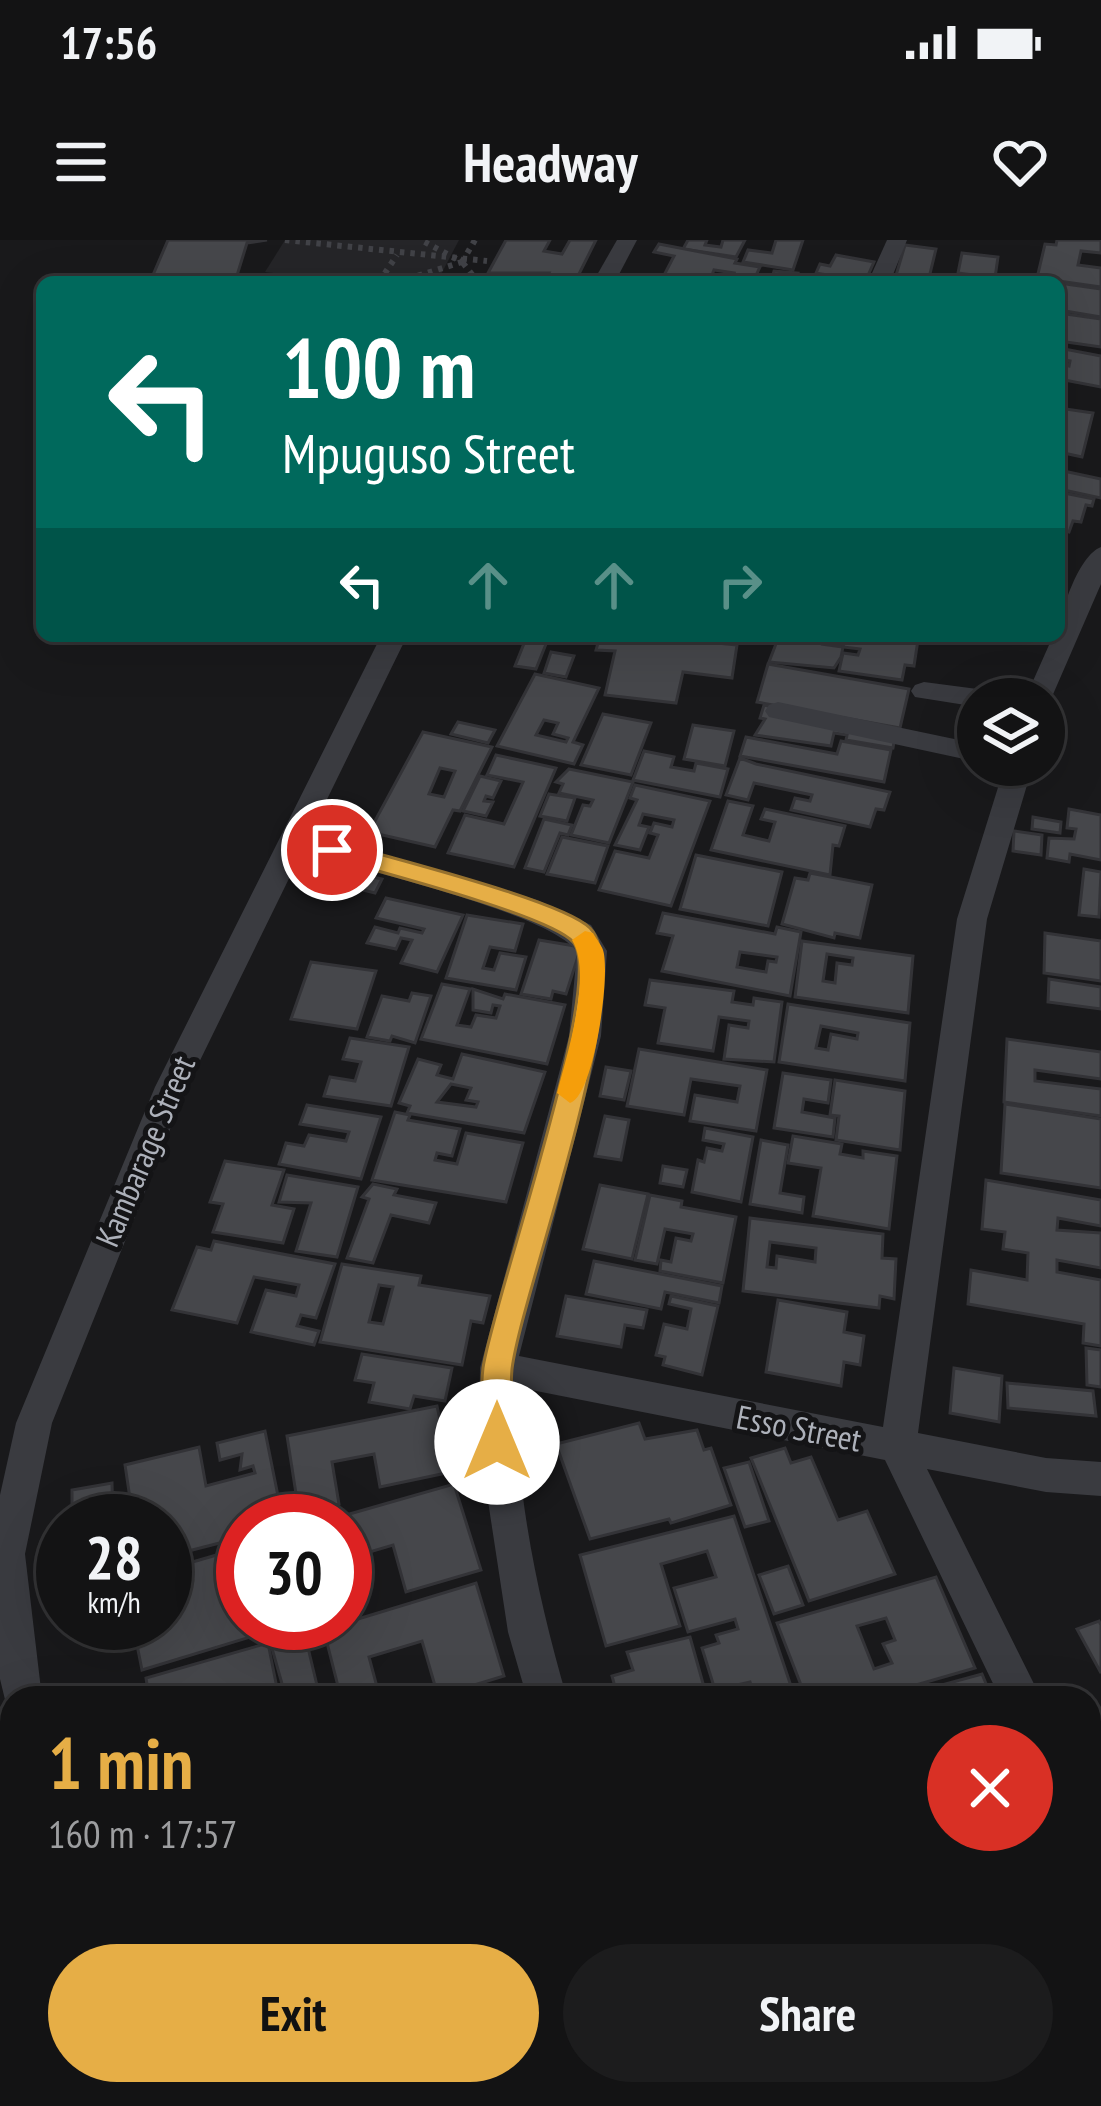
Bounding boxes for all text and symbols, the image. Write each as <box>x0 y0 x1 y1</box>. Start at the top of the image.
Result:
text: 17:56 <box>60 13 157 71</box>
text: Headway <box>463 127 638 197</box>
icon: menu <box>48 129 114 195</box>
icon: heart <box>987 129 1053 195</box>
text: 100 m <box>282 312 475 421</box>
icon: left <box>84 324 240 480</box>
text: Mpuguso Street <box>282 418 575 488</box>
icon: left <box>329 552 395 618</box>
icon: ahead <box>455 552 521 618</box>
icon: ahead <box>581 552 647 618</box>
icon: right <box>707 552 773 618</box>
map controls <box>957 678 1065 786</box>
button: layers <box>957 678 1065 786</box>
pin <box>281 799 383 901</box>
icon: arrive <box>299 817 365 883</box>
street label: Kambarage Street <box>85 1049 204 1253</box>
position arrow <box>434 1379 560 1505</box>
street label: Esso Street <box>733 1394 865 1461</box>
speed limit sign: 30 <box>216 1494 372 1650</box>
text: 28 <box>85 1518 143 1596</box>
text: km/h <box>87 1582 141 1621</box>
text: 1 min <box>48 1716 193 1809</box>
button: close <box>927 1725 1053 1851</box>
text: 160 m · 17:57 <box>48 1808 237 1859</box>
button: Exit <box>48 1944 539 2082</box>
button: Share <box>563 1944 1053 2082</box>

